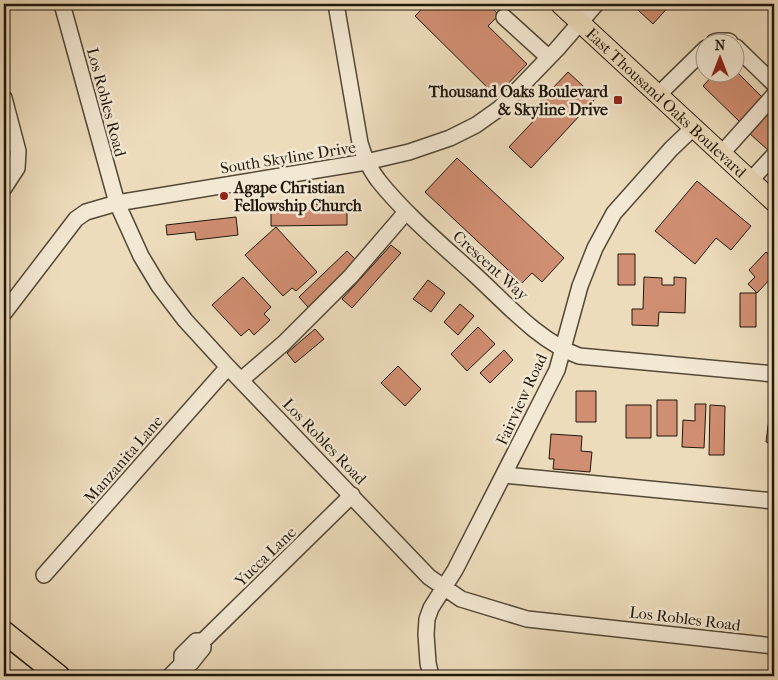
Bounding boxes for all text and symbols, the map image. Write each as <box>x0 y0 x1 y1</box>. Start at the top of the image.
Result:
street label: East Thousand Oaks Boulevard <box>582 24 750 182</box>
north arrow <box>696 32 746 82</box>
text: N <box>715 37 726 54</box>
street label: Los Robles Road <box>83 46 130 159</box>
place label: Thousand Oaks Boulevard & Skyline Drive <box>428 82 609 120</box>
marker: Thousand Oaks Boulevard & Skyline Drive <box>612 94 624 106</box>
street label: South Skyline Drive <box>219 137 357 178</box>
place label: Agape Christian Fellowship Church <box>233 178 363 216</box>
marker: Agape Christian Fellowship Church <box>218 190 230 202</box>
street label: Crescent Way <box>449 227 533 304</box>
street label: Fairview Road <box>492 350 551 448</box>
street label: Los Robles Road <box>279 394 371 488</box>
street label: Manzanita Lane <box>80 411 167 507</box>
street label: Yucca Lane <box>230 522 300 591</box>
street label: Los Robles Road <box>628 602 742 635</box>

